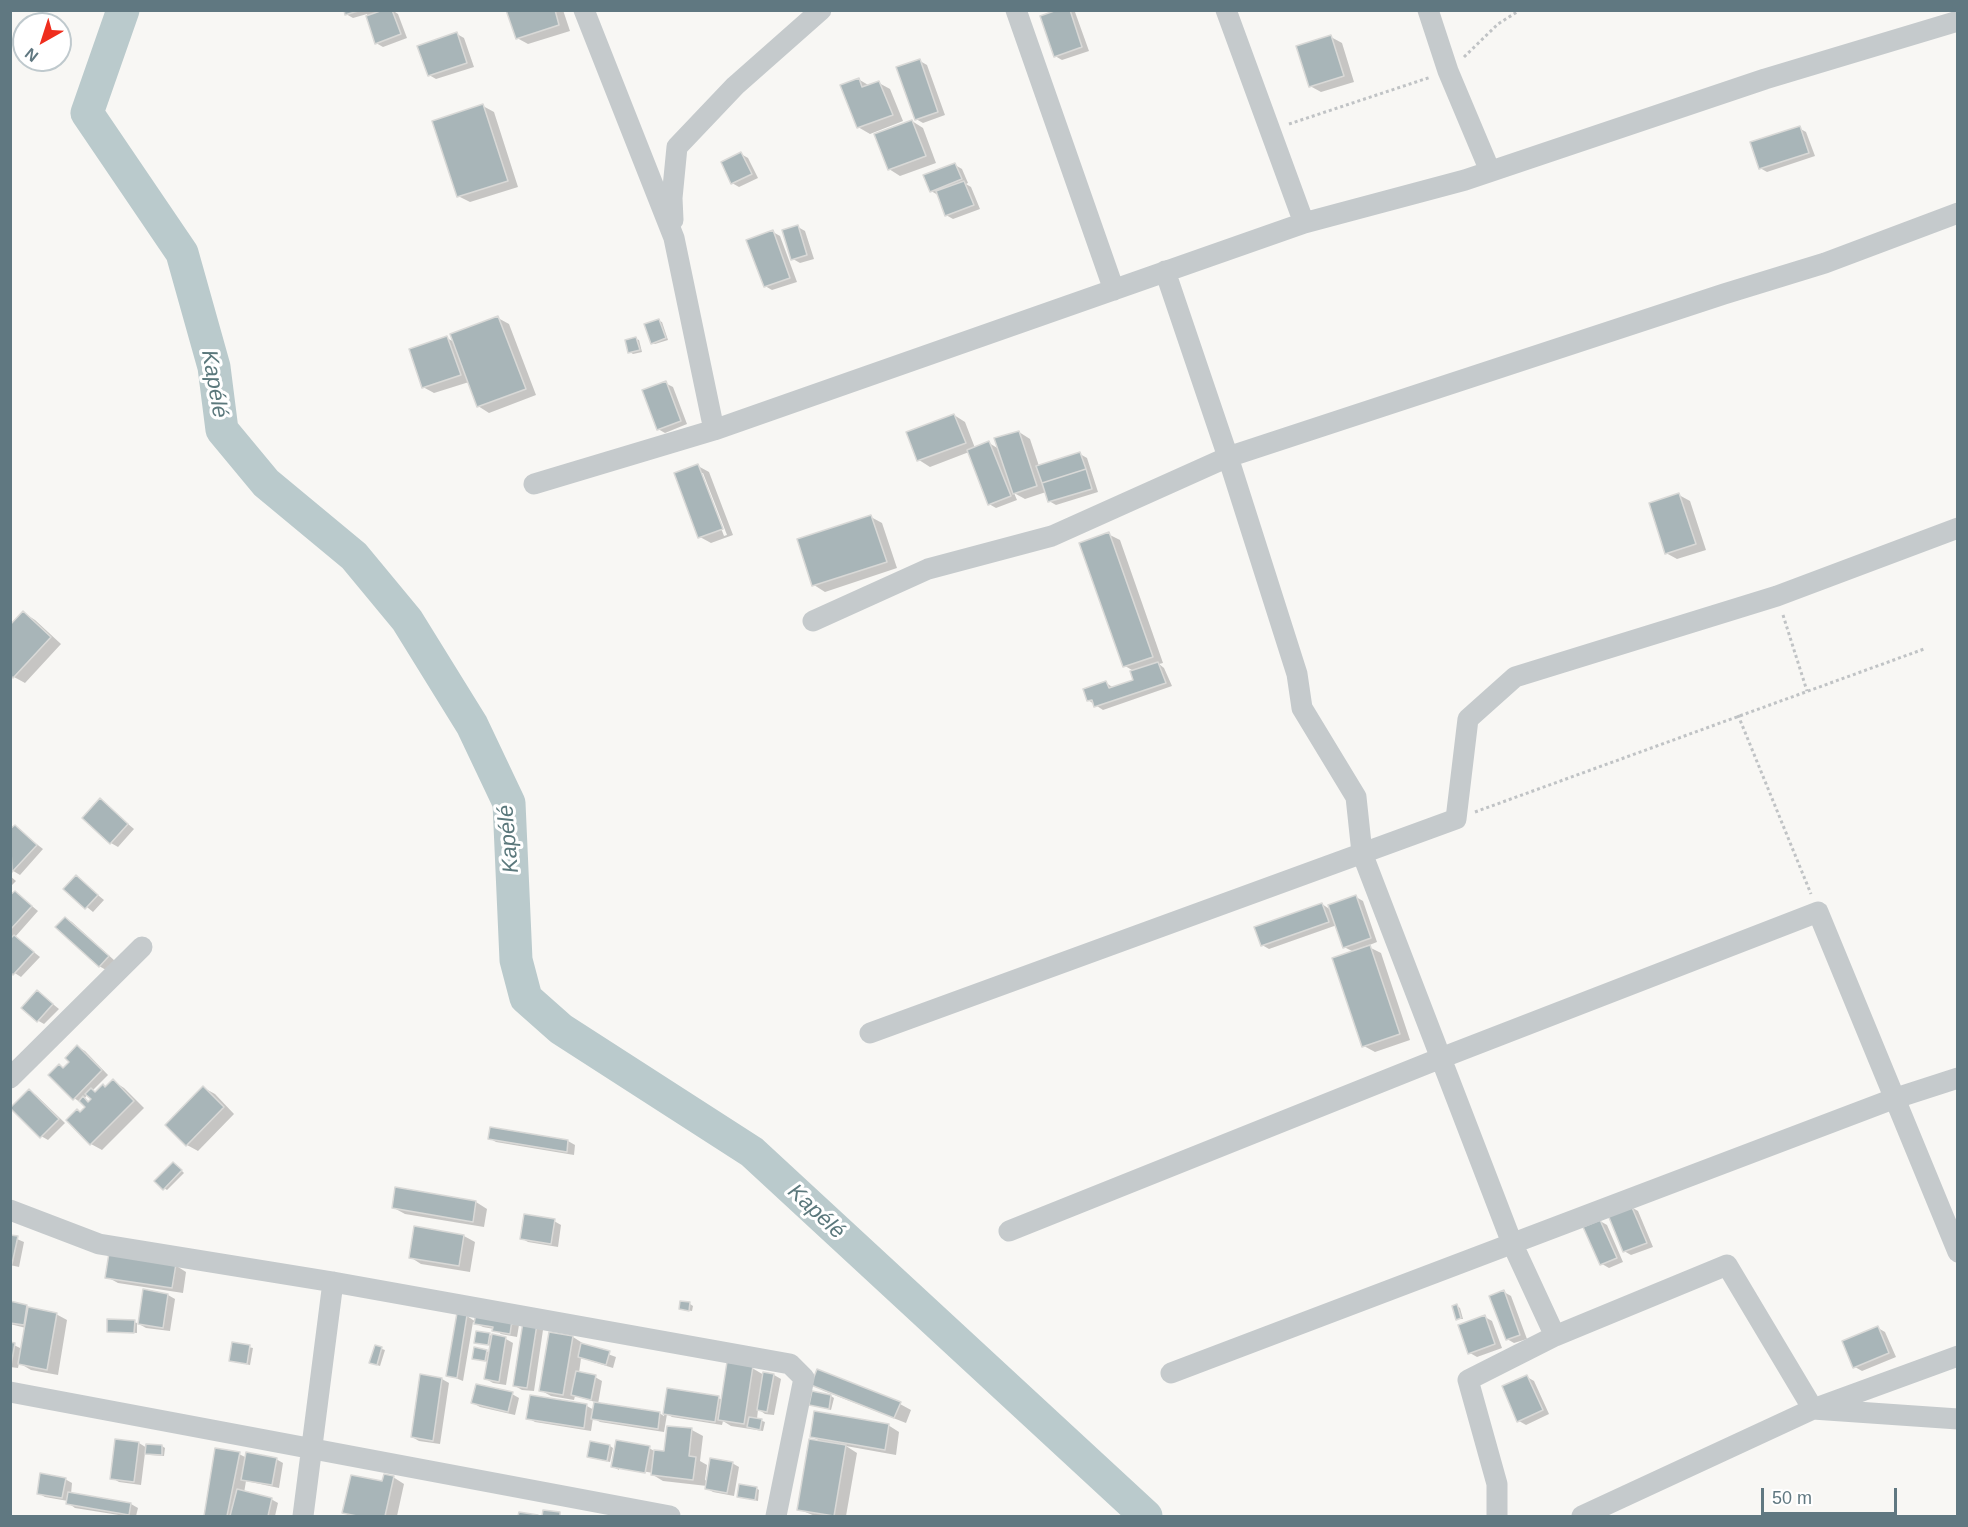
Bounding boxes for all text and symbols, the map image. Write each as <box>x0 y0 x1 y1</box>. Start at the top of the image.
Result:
north arrow <box>12 12 72 72</box>
text: N <box>22 45 41 65</box>
water label: Kapélé <box>195 348 233 420</box>
water label: Kapélé <box>493 804 525 874</box>
water label: Kapélé <box>782 1179 850 1245</box>
scale bar <box>1764 1476 1900 1514</box>
text: 50 m <box>1772 1488 1812 1508</box>

